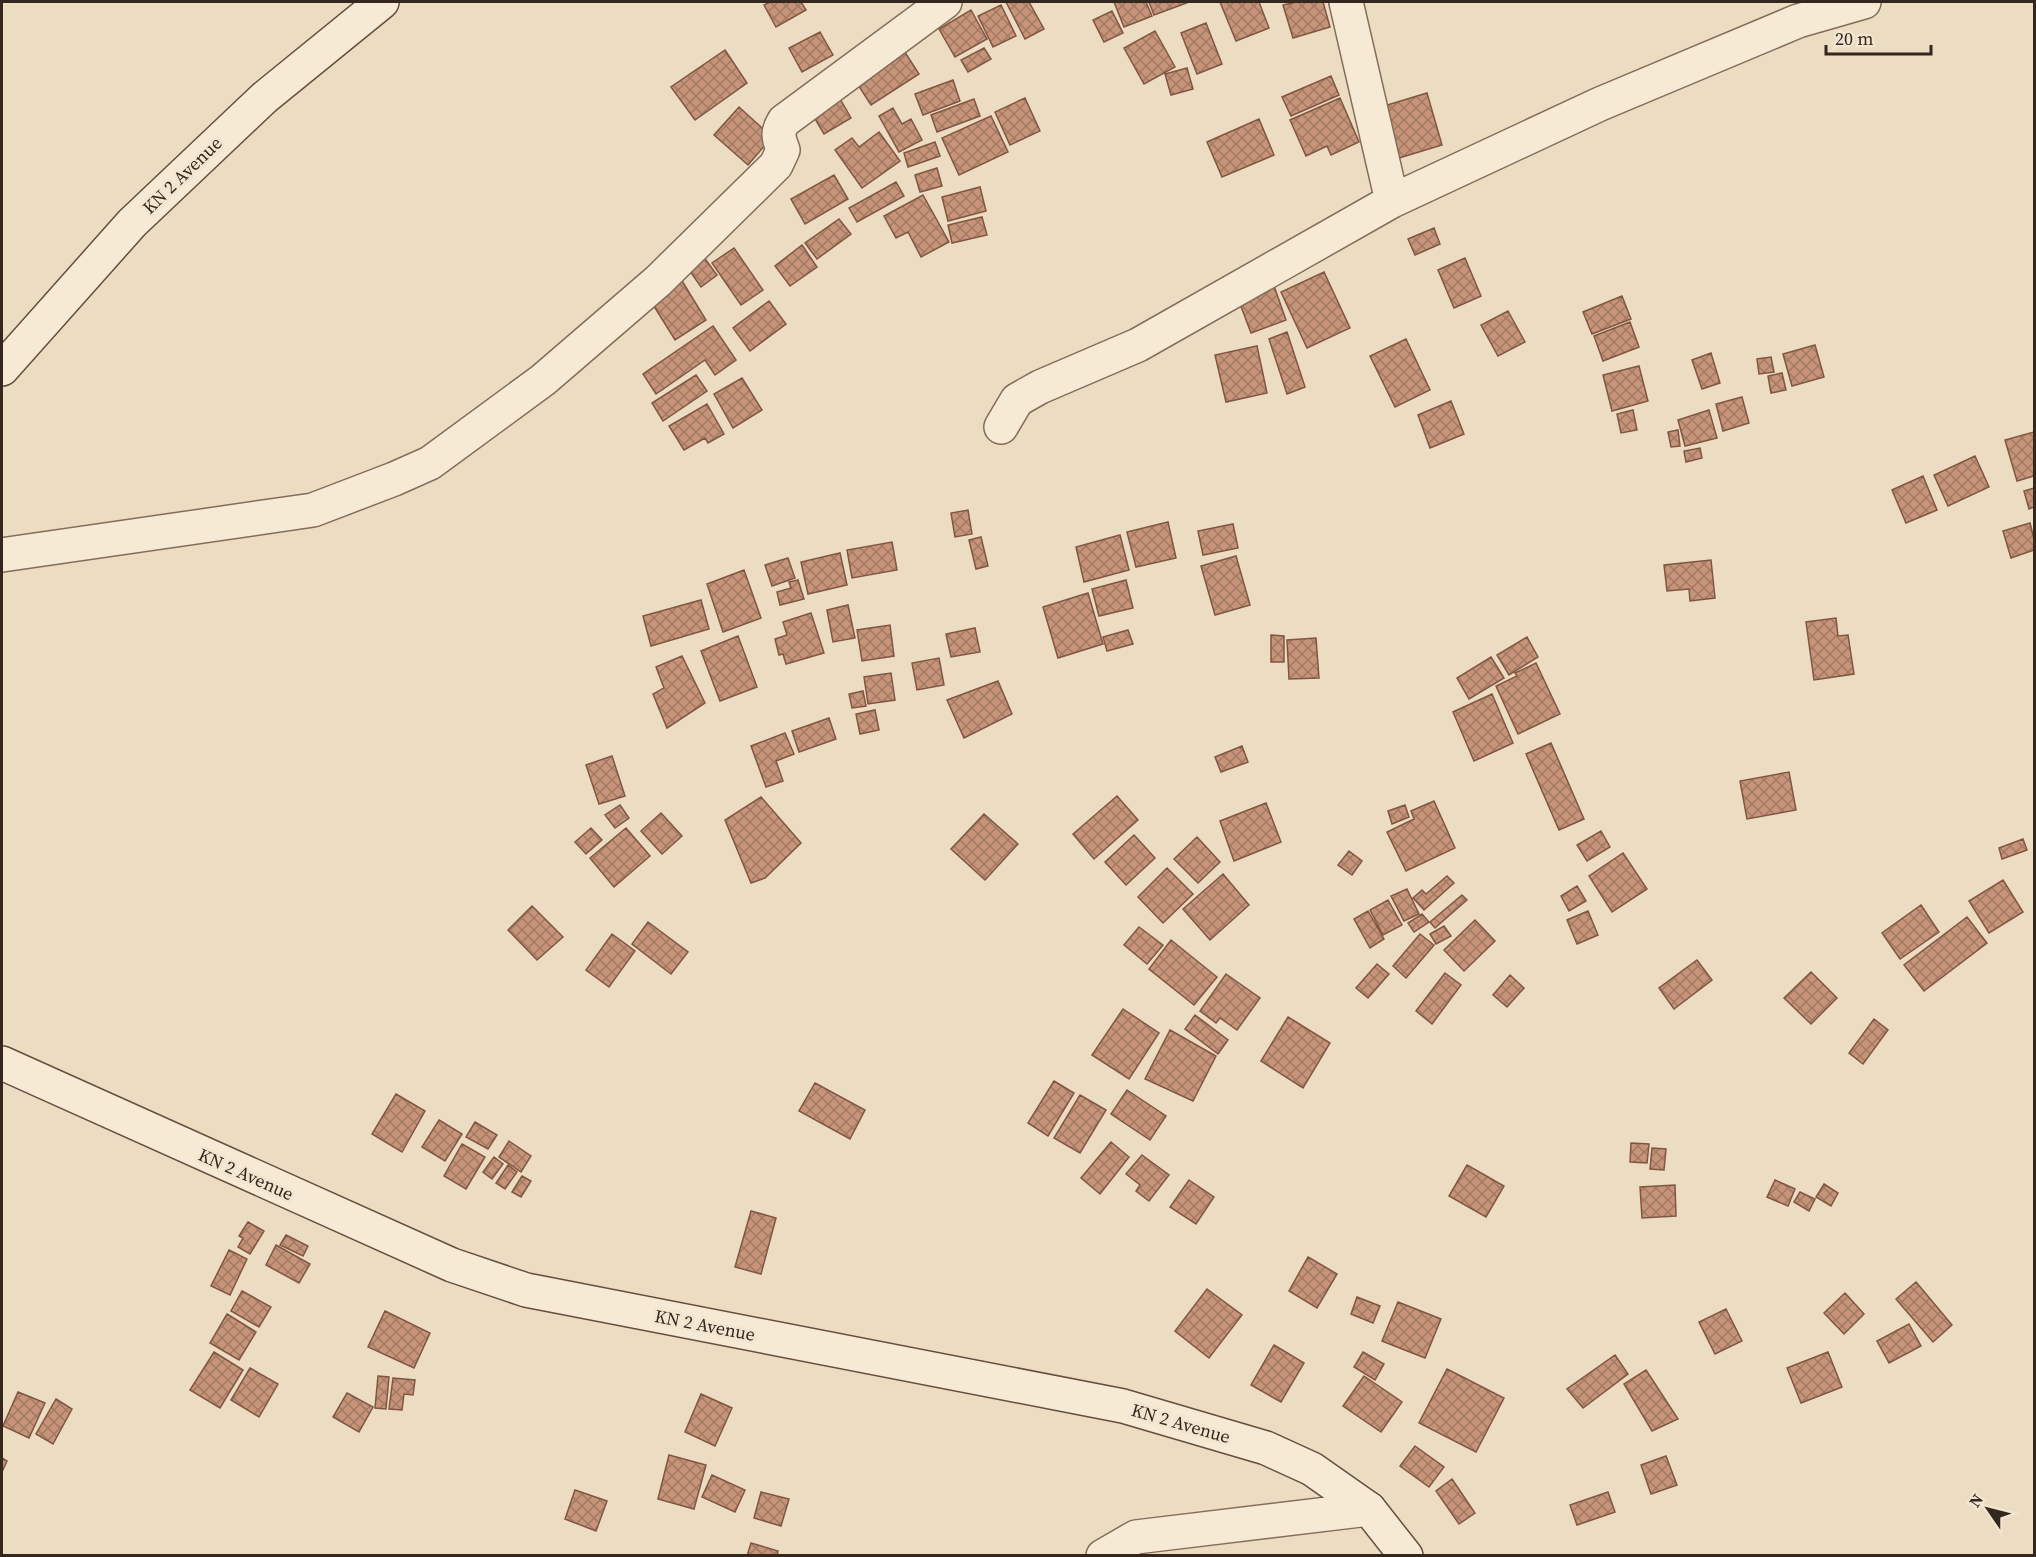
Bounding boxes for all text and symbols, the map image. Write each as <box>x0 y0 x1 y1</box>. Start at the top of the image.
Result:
scale bar <box>1826 18 1931 56</box>
text: 20 m <box>1835 26 1873 51</box>
street label: KN 2 Avenue <box>137 131 227 219</box>
street label: KN 2 Avenue <box>194 1142 298 1206</box>
street label: KN 2 Avenue <box>653 1303 757 1347</box>
street label: KN 2 Avenue <box>1129 1397 1233 1449</box>
north arrow <box>1958 1479 2018 1539</box>
text: N <box>1963 1489 1988 1511</box>

